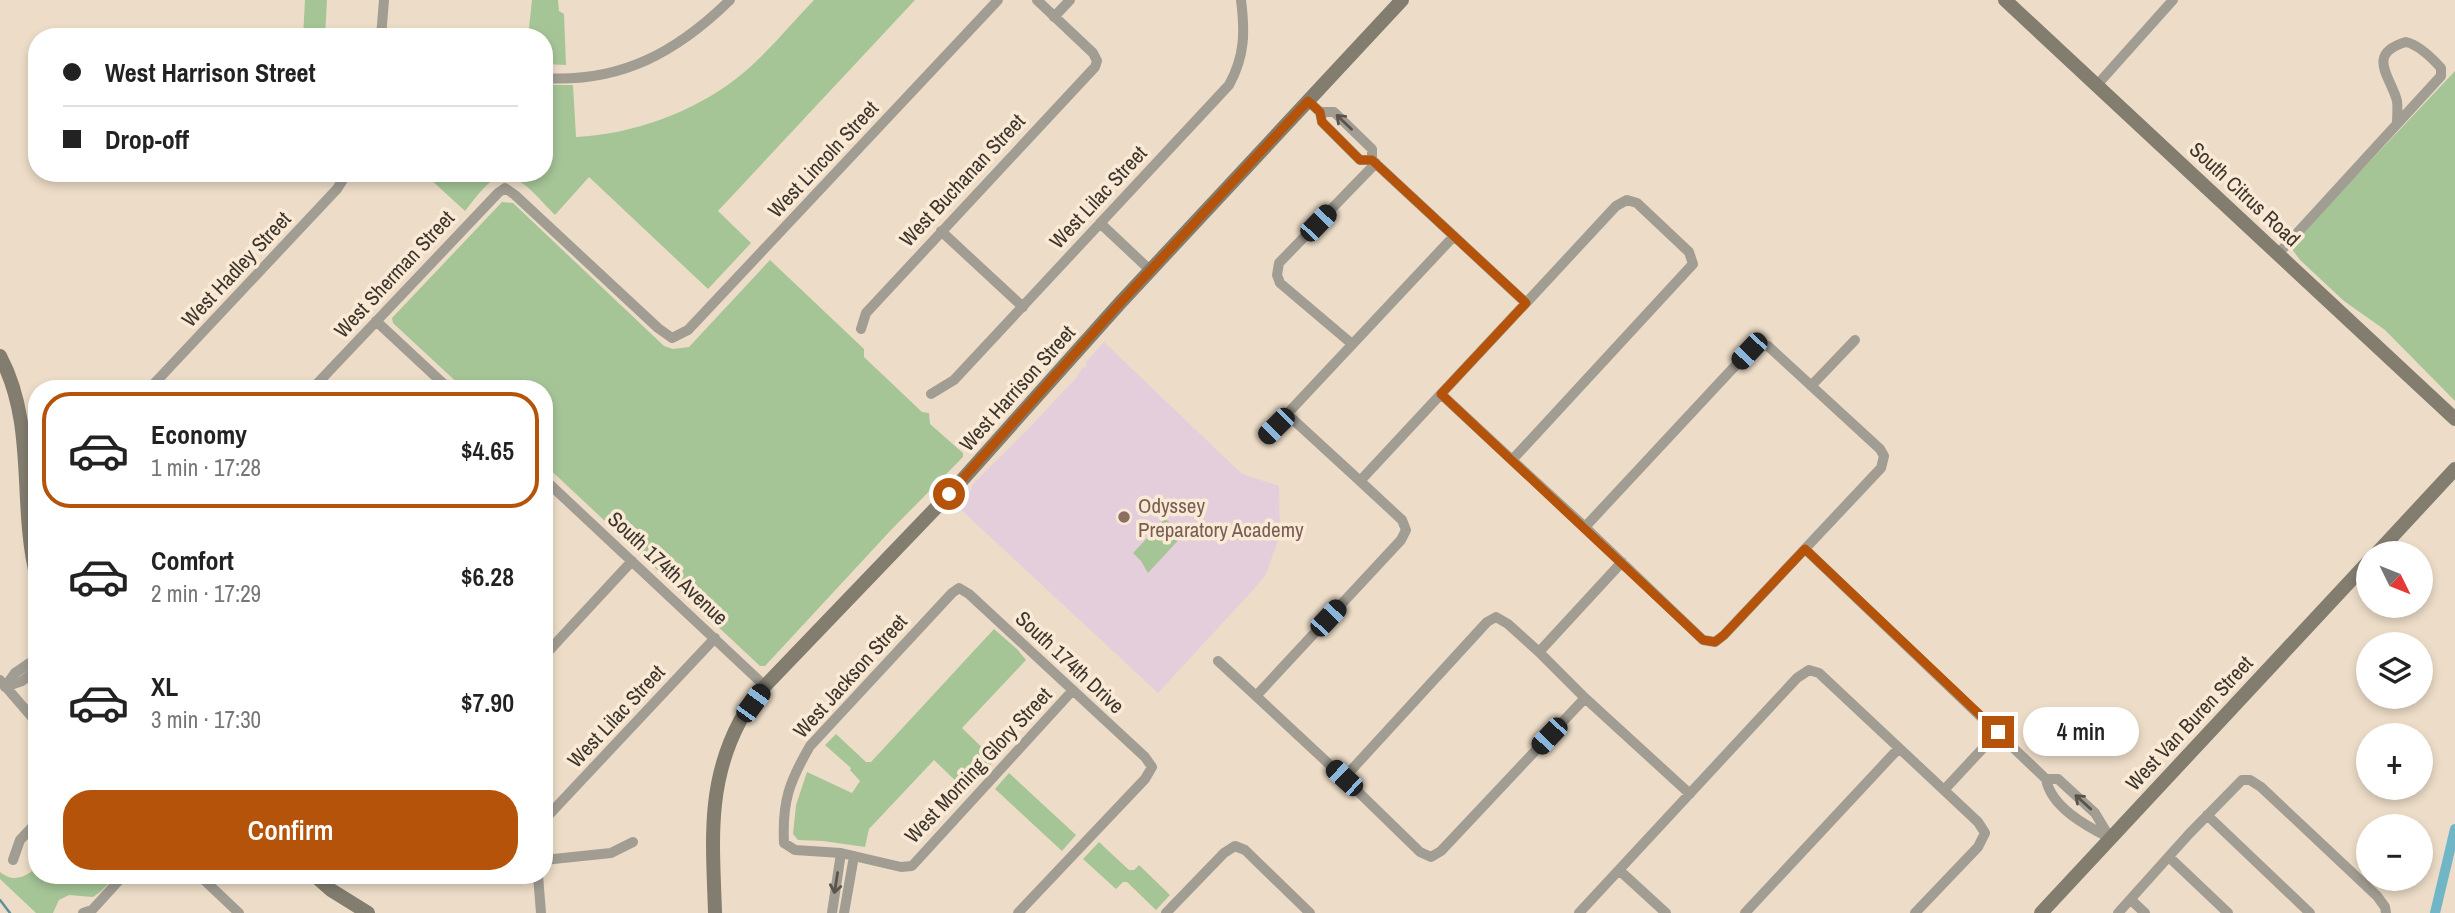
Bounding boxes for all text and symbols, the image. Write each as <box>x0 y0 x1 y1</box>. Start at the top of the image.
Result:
text: West Harrison Street <box>105 55 316 90</box>
street label: West Lincoln Street <box>761 94 885 224</box>
street label: West Buchanan Street <box>893 107 1031 253</box>
one-way arrow <box>1336 113 1353 130</box>
text: Drop-off <box>105 122 189 157</box>
street label: South Citrus Road <box>2183 135 2307 253</box>
street label: West Lilac Street <box>1043 139 1153 255</box>
car <box>1296 201 1341 245</box>
street label: West Sherman Street <box>327 204 461 344</box>
street label: West Hadley Street <box>175 205 297 333</box>
street label: West Harrison Street <box>953 319 1082 457</box>
car <box>1727 328 1772 374</box>
car <box>1254 404 1299 448</box>
text: Economy <box>151 417 247 452</box>
icon: car <box>67 419 130 482</box>
text: $4.65 <box>461 433 514 468</box>
text: 1 min · 17:28 <box>151 452 261 483</box>
route start <box>933 478 965 510</box>
place label: Odyssey Preparatory Academy <box>1138 491 1304 544</box>
street label: South 174th Avenue <box>601 505 735 631</box>
marker: Odyssey Preparatory Academy <box>1116 509 1132 525</box>
north arrow <box>2356 541 2432 618</box>
map controls <box>2356 541 2433 891</box>
text: Comfort <box>151 543 234 578</box>
icon: car <box>67 545 130 608</box>
text: $6.28 <box>461 559 514 594</box>
text: 2 min · 17:29 <box>151 578 261 609</box>
car <box>1306 595 1351 641</box>
street label: South 174th Drive <box>1009 604 1131 720</box>
street label: West Jackson Street <box>786 608 914 744</box>
button: layers <box>2356 632 2433 709</box>
street label: West Van Buren Street <box>2119 649 2259 797</box>
street label: West Lilac Street <box>561 658 671 774</box>
text: XL <box>151 669 178 704</box>
icon: car <box>67 671 130 734</box>
car <box>733 680 774 726</box>
street label: West Morning Glory Street <box>898 681 1058 849</box>
text: $7.90 <box>461 685 514 720</box>
text: 3 min · 17:30 <box>151 704 261 735</box>
callout: 4 min <box>2022 708 2138 756</box>
car <box>1527 713 1572 759</box>
route end <box>1982 716 2014 748</box>
text: 4 min <box>2057 716 2105 747</box>
button: + <box>2356 723 2433 800</box>
car <box>1322 756 1367 800</box>
button: Confirm <box>63 790 518 870</box>
one-way arrow <box>2075 793 2092 810</box>
button: − <box>2356 814 2433 891</box>
one-way arrow <box>829 871 842 894</box>

